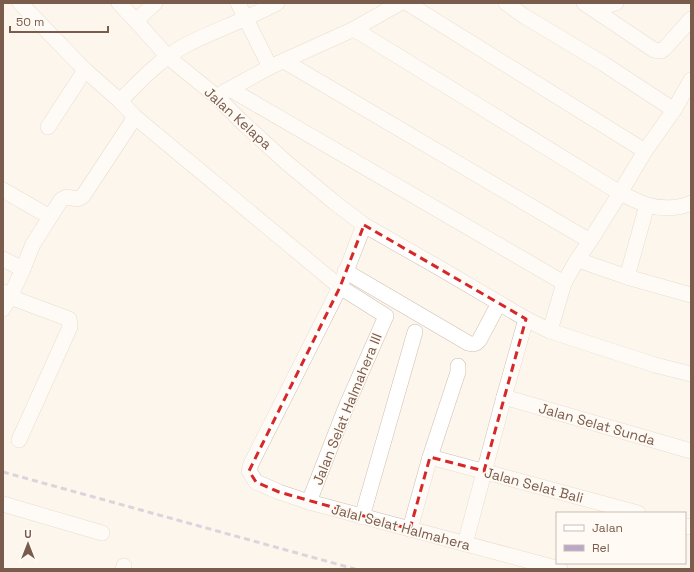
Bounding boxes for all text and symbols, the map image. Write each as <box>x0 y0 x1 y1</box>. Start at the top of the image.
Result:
scale bar <box>10 8 108 34</box>
text: 50 m <box>16 14 44 30</box>
street label: Jalan Kelapa <box>200 83 276 153</box>
street label: Jalan Selat Halmahera III <box>308 330 386 488</box>
street label: Jalan Selat Sunda <box>537 399 657 449</box>
street label: Jalan Selat Bali <box>483 463 585 507</box>
street label: Jalal Selat Halmahera <box>330 500 472 554</box>
legend <box>556 512 686 564</box>
text: Jalan <box>592 520 623 536</box>
north arrow <box>8 524 48 564</box>
text: U <box>24 527 32 541</box>
text: Rel <box>592 540 610 556</box>

